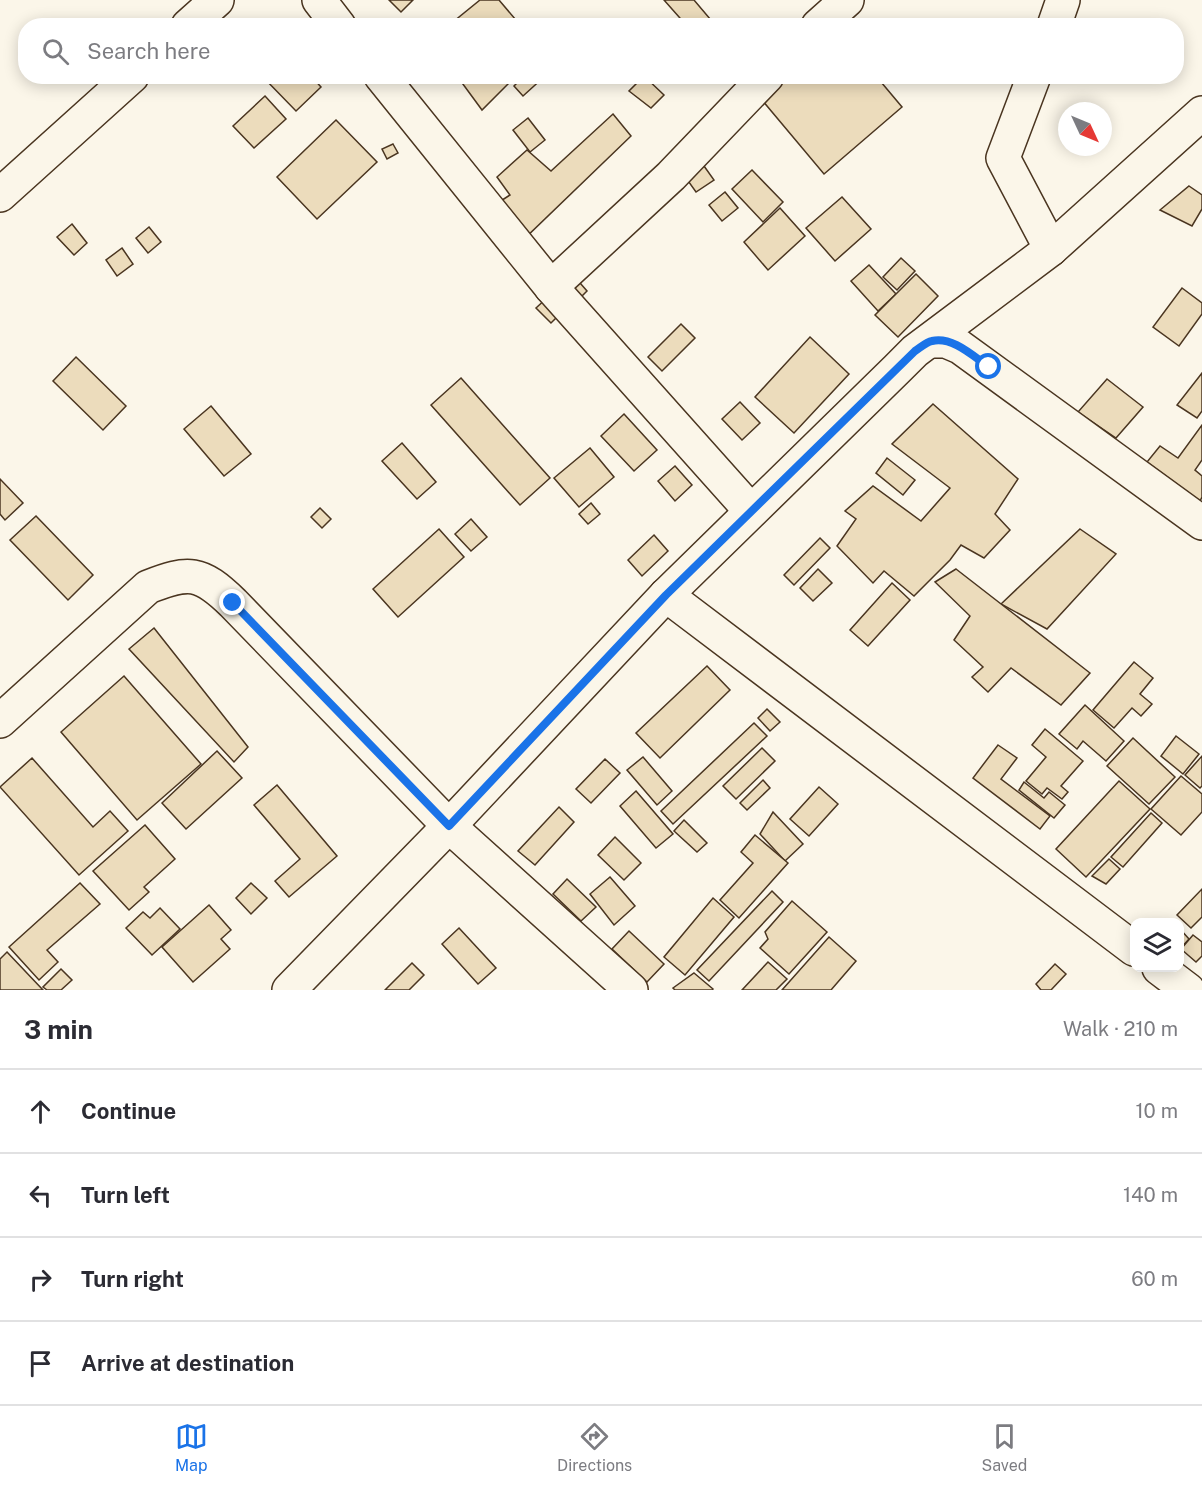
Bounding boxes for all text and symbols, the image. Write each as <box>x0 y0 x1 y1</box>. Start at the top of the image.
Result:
search box <box>18 18 1184 84</box>
icon: search <box>39 35 72 68</box>
text: Search here <box>87 38 211 64</box>
north arrow <box>1058 102 1112 156</box>
route start <box>975 353 1001 379</box>
route end <box>219 589 245 615</box>
map controls <box>1130 918 1184 972</box>
button: layers <box>1130 918 1184 972</box>
text: 3 min <box>24 1014 93 1045</box>
text: Walk · 210 m <box>1063 1017 1178 1041</box>
icon: ahead <box>24 1095 57 1128</box>
text: Continue <box>81 1098 176 1124</box>
text: 10 m <box>1135 1099 1178 1123</box>
icon: left <box>24 1179 57 1212</box>
text: Turn left <box>81 1182 170 1208</box>
text: 140 m <box>1123 1183 1178 1207</box>
icon: right <box>24 1263 57 1296</box>
text: Turn right <box>81 1266 184 1292</box>
text: 60 m <box>1131 1267 1178 1291</box>
icon: arrive <box>24 1347 57 1380</box>
text: Arrive at destination <box>81 1350 294 1376</box>
tab: Map <box>175 1420 208 1475</box>
tab: Directions <box>557 1420 632 1475</box>
tab: Saved <box>982 1420 1027 1475</box>

